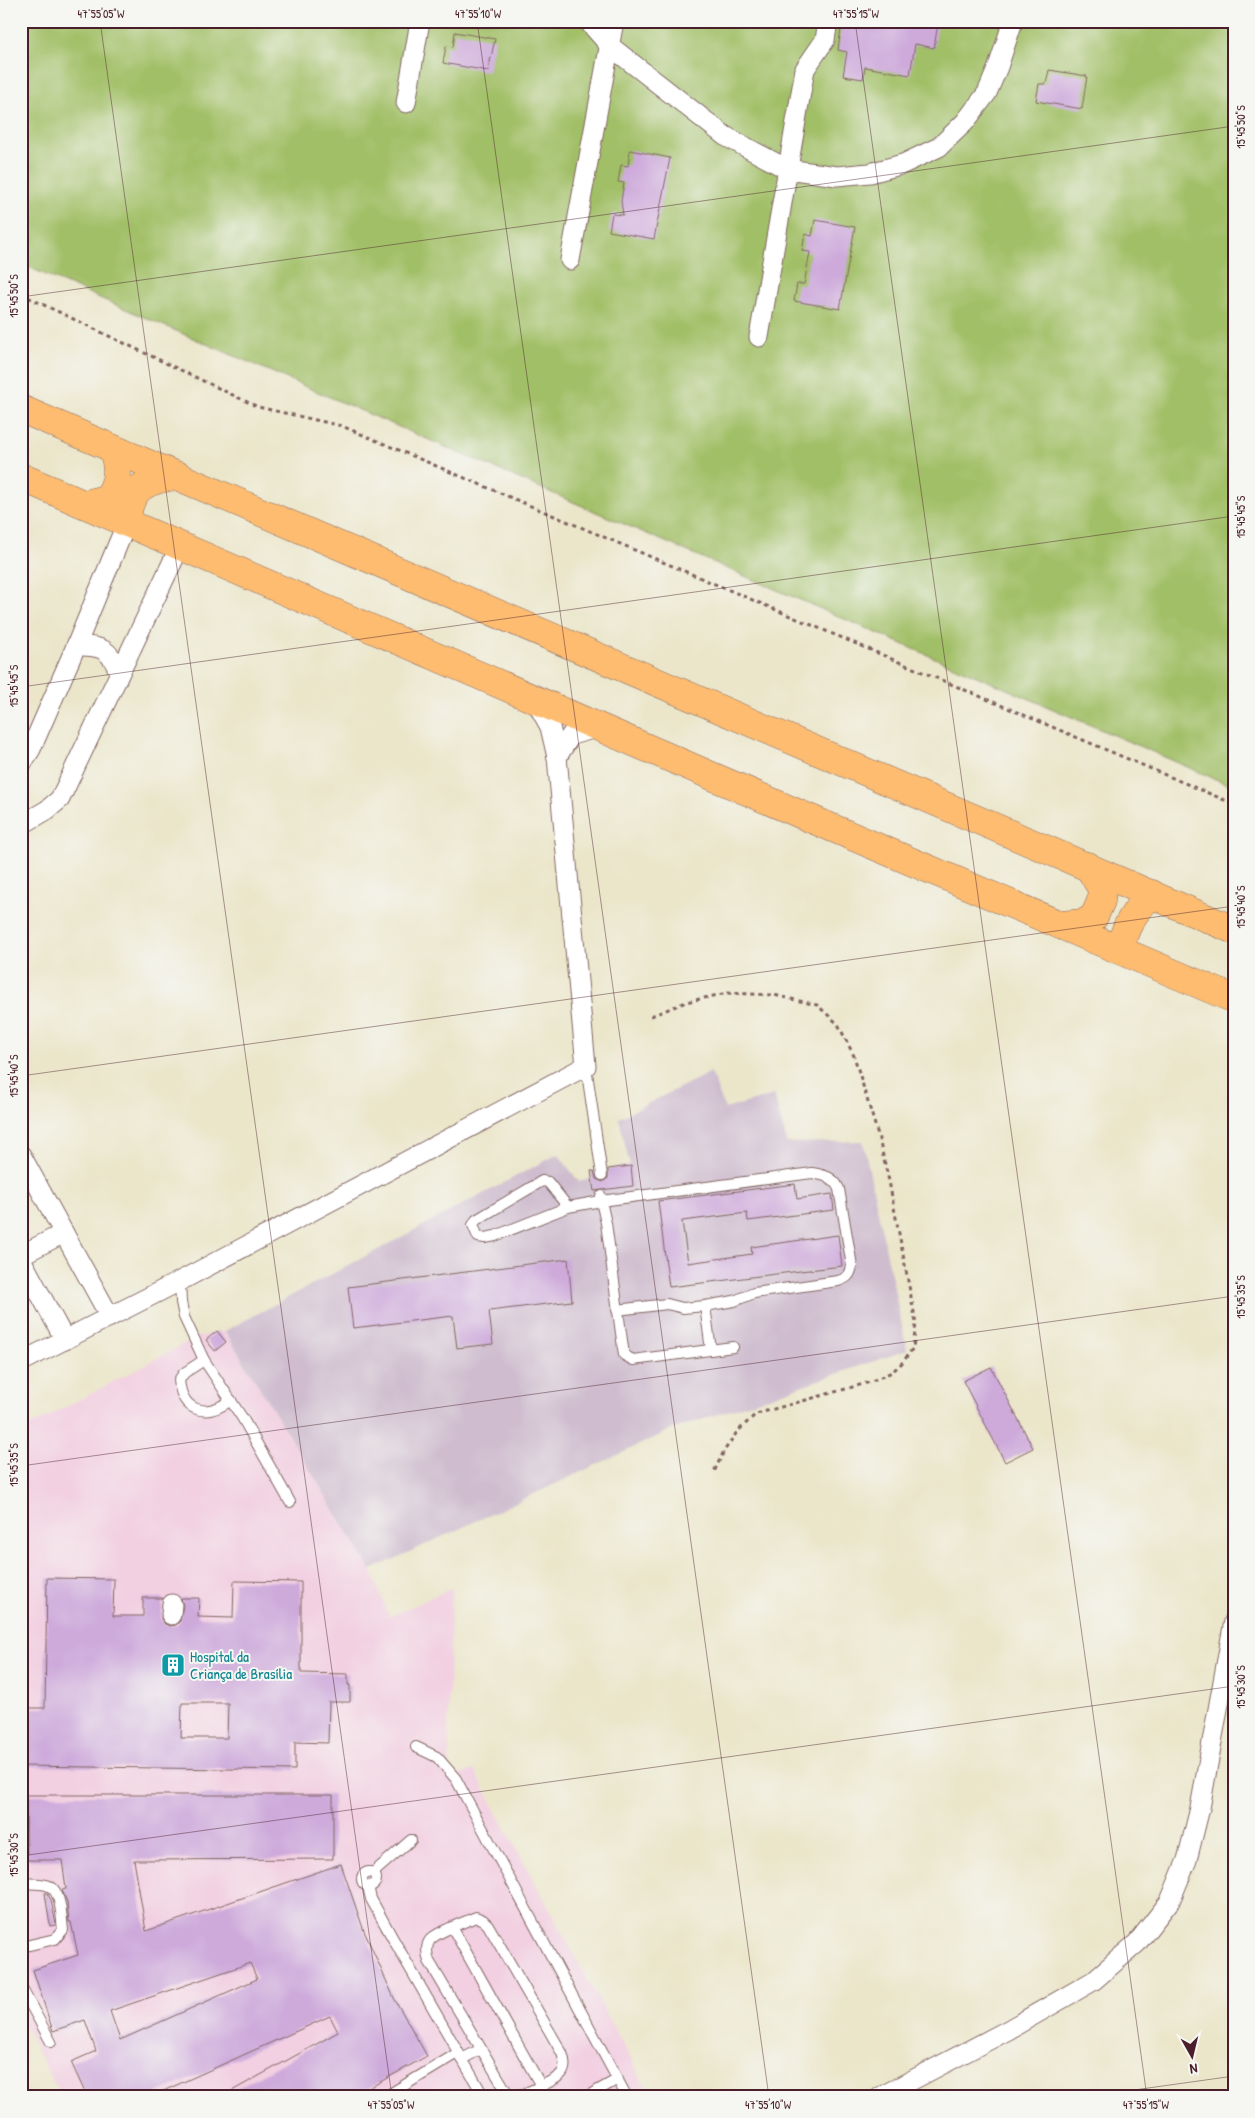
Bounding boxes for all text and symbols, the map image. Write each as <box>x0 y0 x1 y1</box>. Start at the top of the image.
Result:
text: 47°55'05"W <box>78 5 125 22</box>
text: 47°55'10"W <box>455 5 502 22</box>
text: 47°55'15"W <box>833 5 880 22</box>
text: 15°45'50"S <box>1232 105 1249 149</box>
text: 15°45'50"S <box>5 274 22 318</box>
text: 15°45'45"S <box>1232 495 1249 538</box>
text: 15°45'45"S <box>5 664 22 707</box>
text: 15°45'40"S <box>1232 885 1249 928</box>
text: 15°45'40"S <box>5 1054 22 1097</box>
text: 15°45'35"S <box>1232 1275 1249 1319</box>
text: 15°45'35"S <box>5 1443 22 1487</box>
place label: Hospital da Criança de Brasília <box>190 1646 292 1684</box>
building icon: Hospital da Criança de Brasília <box>160 1652 186 1678</box>
text: 15°45'30"S <box>1232 1665 1249 1709</box>
text: 15°45'30"S <box>5 1833 22 1877</box>
north arrow <box>1168 2030 1218 2080</box>
text: N <box>1188 2059 1199 2079</box>
text: 47°55'05"W <box>368 2096 415 2113</box>
text: 47°55'10"W <box>745 2096 792 2113</box>
text: 47°55'15"W <box>1123 2096 1170 2113</box>

